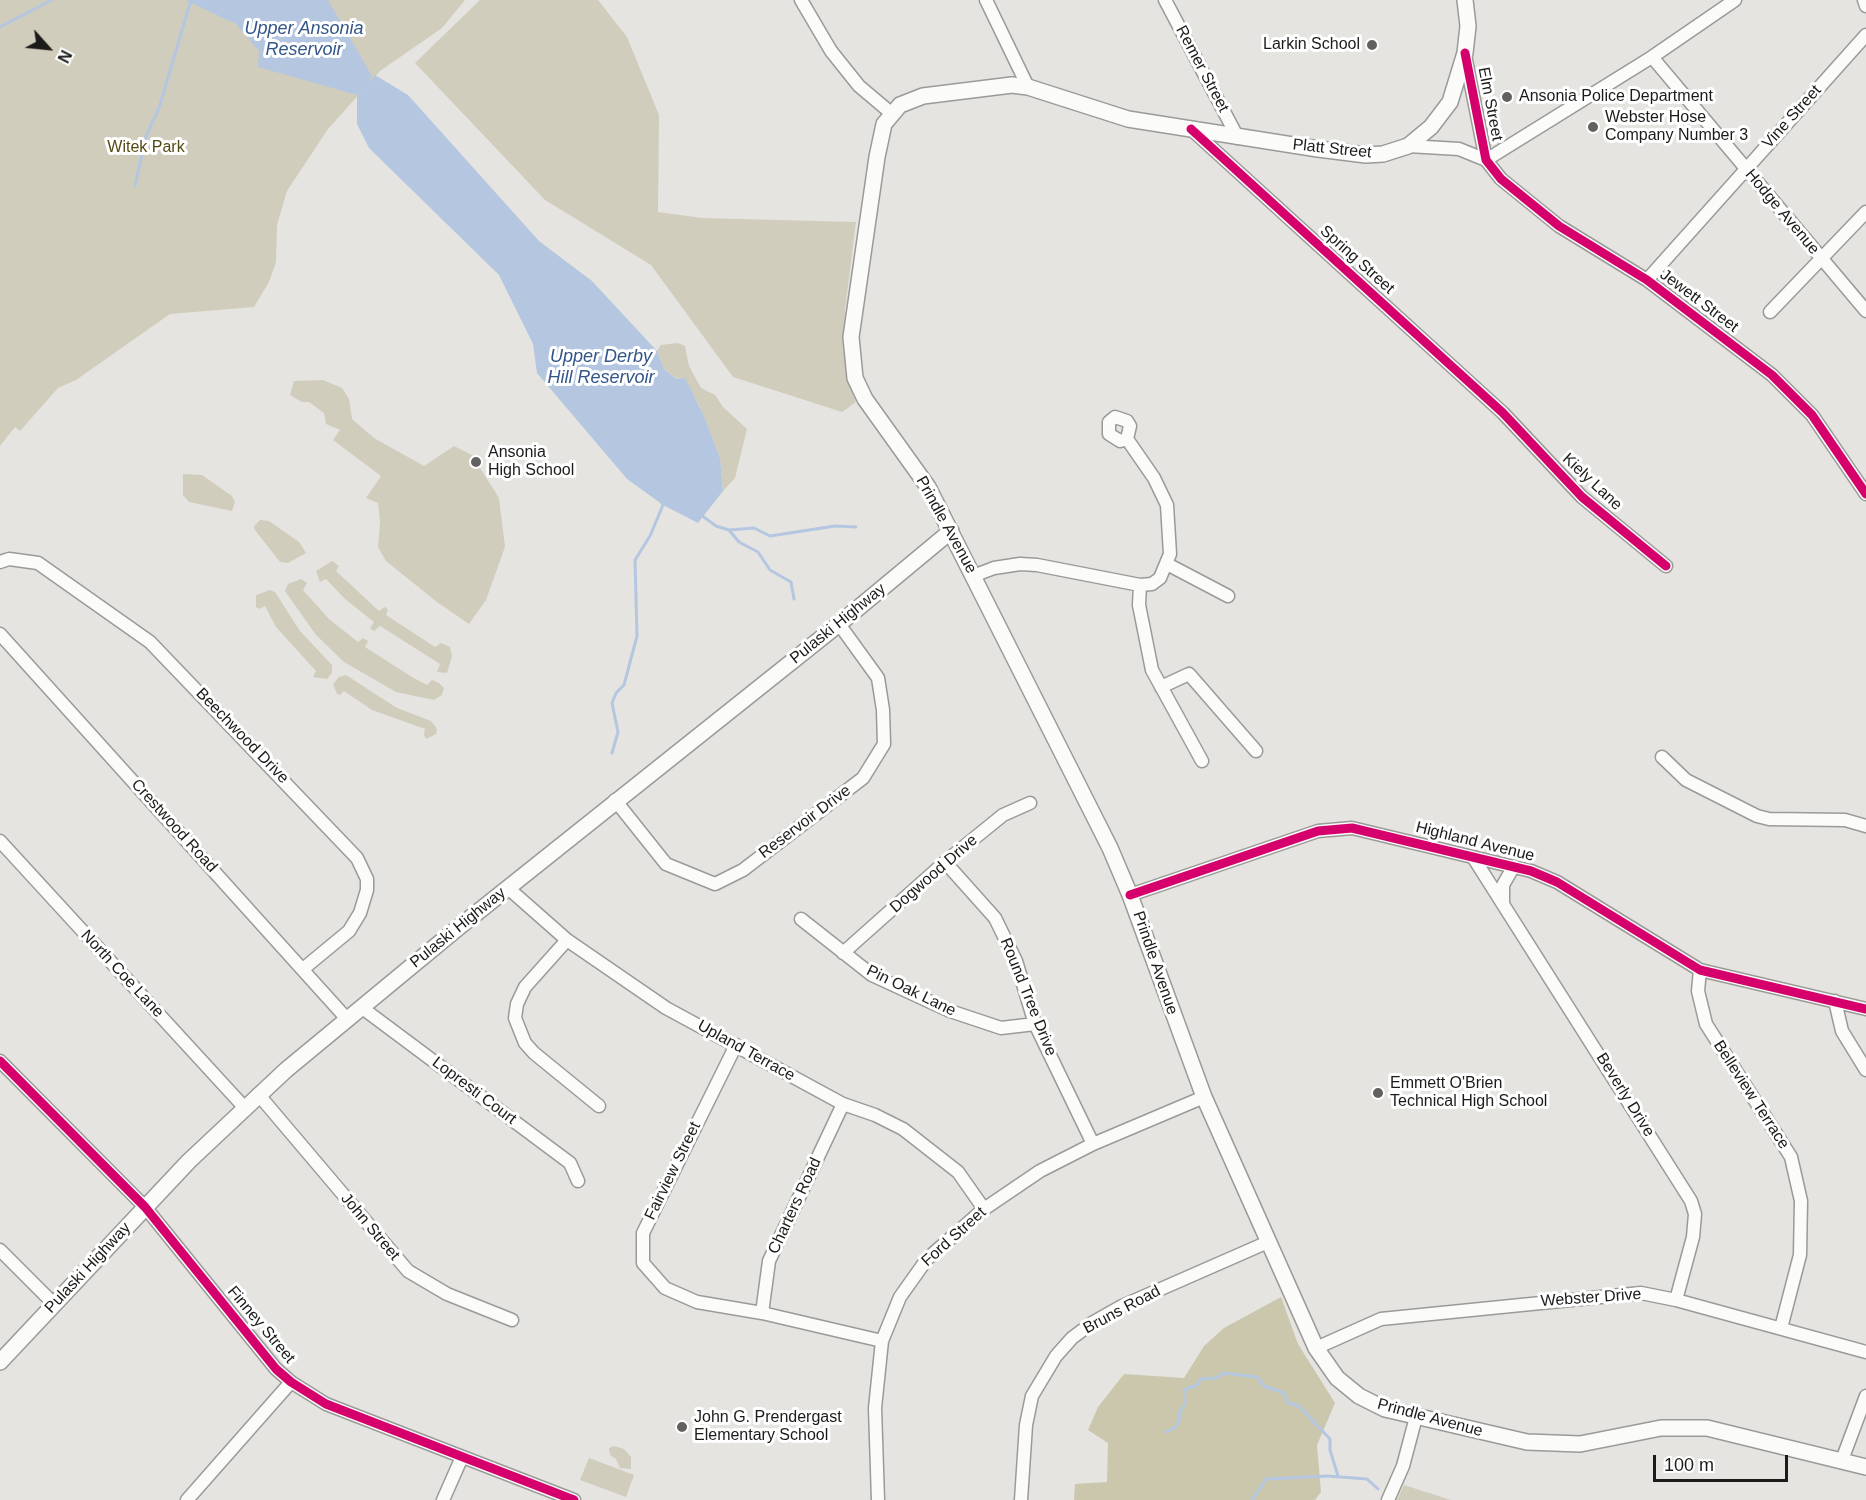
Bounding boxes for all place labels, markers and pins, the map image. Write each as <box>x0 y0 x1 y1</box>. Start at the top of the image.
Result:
place label: Larkin School <box>1263 35 1360 55</box>
marker: Larkin School <box>1365 38 1379 52</box>
place label: Ansonia Police Department <box>1519 87 1713 107</box>
marker: Ansonia Police Department <box>1500 90 1514 104</box>
place label: Webster Hose Company Number 3 <box>1605 108 1748 146</box>
marker: Webster Hose Company Number 3 <box>1586 120 1600 134</box>
place label: Ansonia High School <box>488 443 574 481</box>
marker: Ansonia High School <box>469 455 483 469</box>
place label: Emmett O'Brien Technical High School <box>1390 1074 1547 1112</box>
marker: Emmett O'Brien Technical High School <box>1371 1086 1385 1100</box>
place label: John G. Prendergast Elementary School <box>694 1408 842 1446</box>
marker: John G. Prendergast Elementary School <box>675 1420 689 1434</box>

